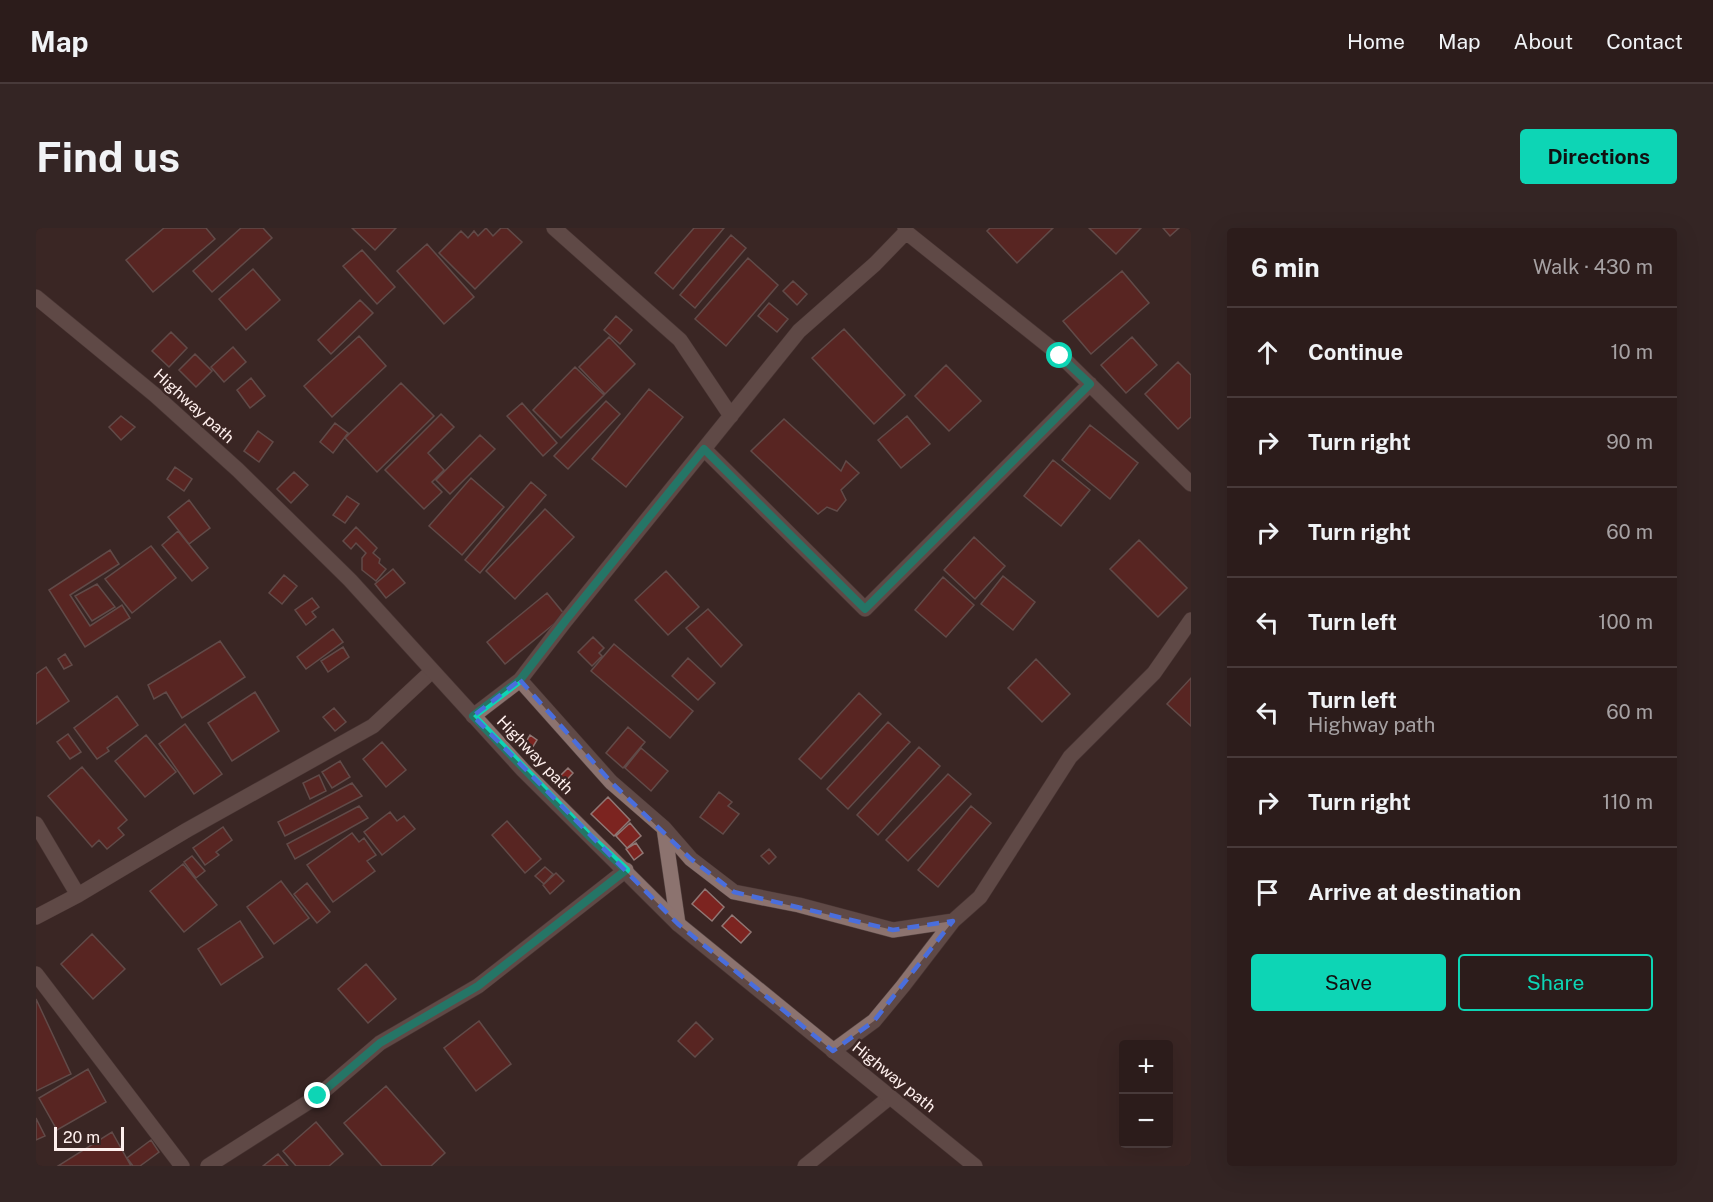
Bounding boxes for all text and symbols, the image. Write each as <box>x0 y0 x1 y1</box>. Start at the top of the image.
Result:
text: Map <box>30 25 89 58</box>
text: Home <box>1347 29 1405 54</box>
text: Map <box>1438 29 1481 54</box>
text: About <box>1514 29 1573 54</box>
text: Contact <box>1606 29 1683 54</box>
button: Directions <box>1520 129 1677 184</box>
text: Find us <box>36 132 180 181</box>
text: 6 min <box>1251 252 1320 283</box>
text: Walk · 430 m <box>1533 255 1653 279</box>
icon: ahead <box>1251 336 1284 369</box>
text: Continue <box>1308 339 1403 365</box>
text: 10 m <box>1610 340 1653 364</box>
route start <box>1046 342 1072 368</box>
street label: Highway path <box>150 365 238 447</box>
icon: right <box>1251 426 1284 459</box>
text: Turn right <box>1308 429 1411 455</box>
text: 90 m <box>1606 430 1653 454</box>
icon: right <box>1251 516 1284 549</box>
text: Turn right <box>1308 519 1411 545</box>
text: 60 m <box>1606 520 1653 544</box>
icon: left <box>1251 606 1284 639</box>
text: Turn left <box>1308 609 1397 635</box>
text: 100 m <box>1598 610 1653 634</box>
text: Turn left <box>1308 687 1397 713</box>
icon: left <box>1251 696 1284 729</box>
text: 60 m <box>1606 700 1653 724</box>
street label: Highway path <box>493 712 577 798</box>
text: Highway path <box>1308 713 1435 737</box>
icon: right <box>1251 786 1284 819</box>
text: Turn right <box>1308 789 1411 815</box>
text: 110 m <box>1602 790 1653 814</box>
icon: arrive <box>1251 876 1284 909</box>
text: Arrive at destination <box>1308 879 1521 905</box>
button: Save <box>1251 954 1446 1011</box>
button: Share <box>1458 954 1653 1011</box>
street label: Highway path <box>848 1038 940 1116</box>
map controls <box>1119 1040 1173 1148</box>
button: + <box>1119 1040 1173 1094</box>
route end <box>304 1082 330 1108</box>
button: − <box>1119 1094 1173 1148</box>
scale bar <box>54 1124 124 1152</box>
text: 20 m <box>63 1128 100 1147</box>

